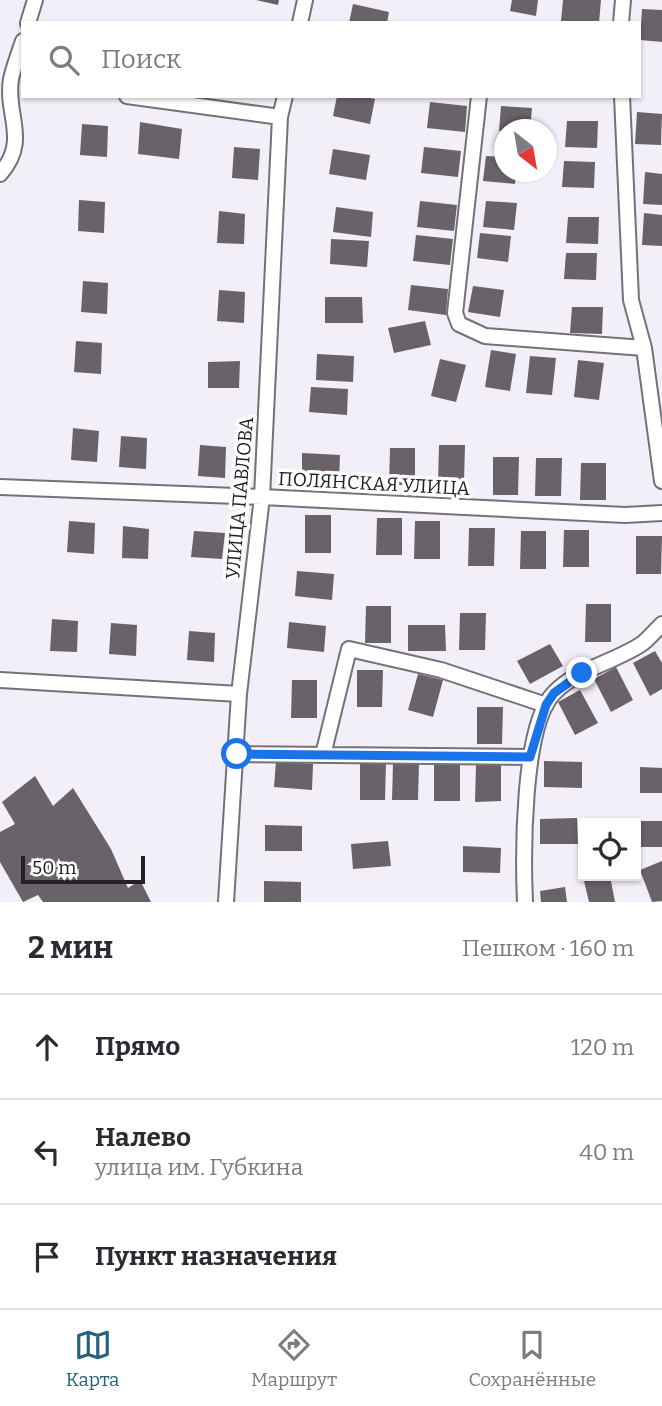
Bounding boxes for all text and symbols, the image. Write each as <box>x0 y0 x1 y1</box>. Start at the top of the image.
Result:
search box <box>21 21 641 98</box>
icon: search <box>45 41 83 79</box>
text: Поиск <box>101 44 181 75</box>
north arrow <box>494 119 557 182</box>
street label: УЛИЦА ПАВЛОВА <box>221 415 258 580</box>
street label: ПОЛЯНСКАЯ УЛИЦА <box>277 467 471 500</box>
route end <box>566 657 597 688</box>
route start <box>221 738 252 769</box>
map controls <box>578 818 641 881</box>
button: locate <box>578 818 641 881</box>
scale bar <box>21 853 145 885</box>
text: 50 m <box>32 856 76 879</box>
text: 2 мин <box>28 930 113 966</box>
text: Пешком · 160 m <box>462 934 634 962</box>
icon: ahead <box>28 1028 66 1066</box>
text: Прямо <box>95 1031 180 1062</box>
text: 120 m <box>571 1033 634 1061</box>
text: Налево <box>95 1122 191 1153</box>
icon: left <box>28 1133 66 1171</box>
text: 40 m <box>579 1138 634 1166</box>
text: улица им. Губкина <box>95 1153 303 1181</box>
icon: arrive <box>28 1238 66 1276</box>
text: Пункт назначения <box>95 1241 337 1272</box>
tab: Карта <box>66 1326 119 1391</box>
tab: Маршрут <box>251 1326 337 1391</box>
tab: Сохранённые <box>469 1326 596 1391</box>

